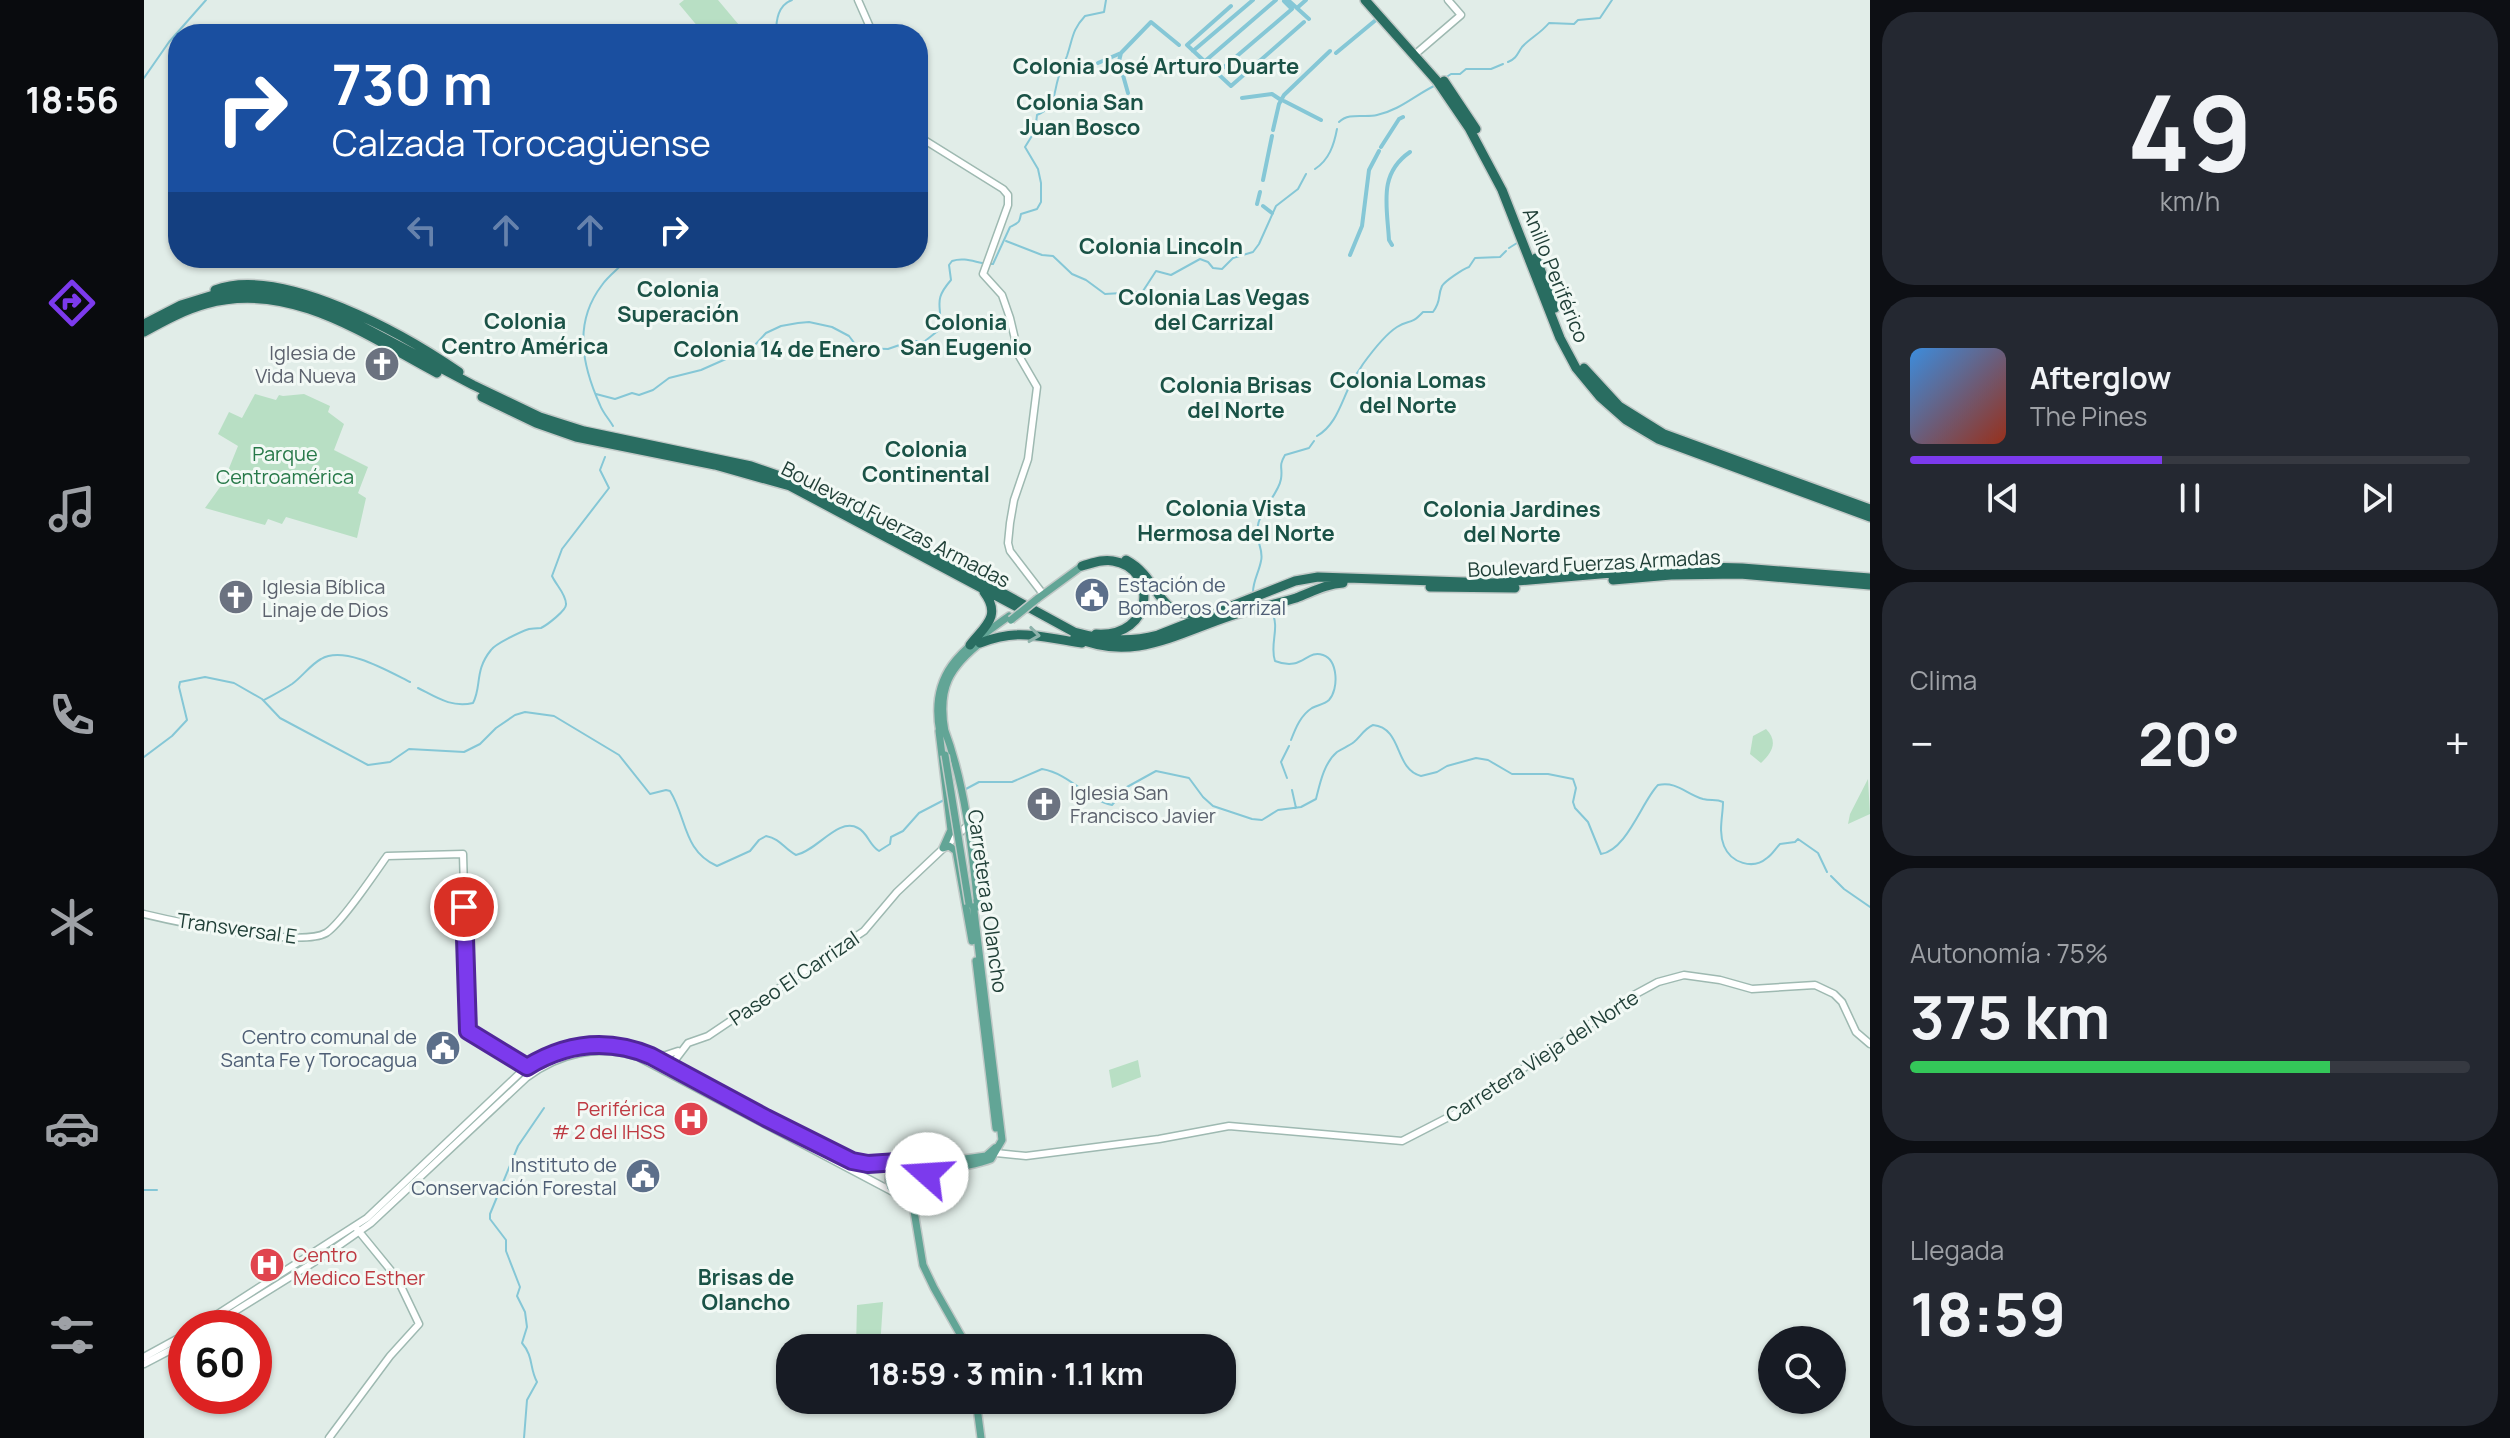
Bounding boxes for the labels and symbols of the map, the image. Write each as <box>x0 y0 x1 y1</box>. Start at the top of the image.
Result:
district label: Colonia José Arturo Duarte <box>1013 51 1299 81</box>
district label: Colonia San Juan Bosco <box>1016 87 1144 142</box>
street label: Anillo Periférico <box>1517 204 1595 347</box>
district label: Colonia Lincoln <box>1079 231 1243 261</box>
district label: Colonia Superación <box>617 274 739 329</box>
district label: Colonia Las Vegas del Carrizal <box>1118 282 1310 337</box>
district label: Colonia Centro América <box>442 306 608 361</box>
district label: Colonia San Eugenio <box>900 307 1032 362</box>
district label: Colonia 14 de Enero <box>673 334 881 364</box>
place label: Iglesia de Vida Nueva <box>255 339 356 389</box>
church icon: Iglesia de Vida Nueva <box>363 345 401 383</box>
district label: Colonia Lomas del Norte <box>1330 365 1486 420</box>
district label: Colonia Brisas del Norte <box>1160 370 1312 425</box>
district label: Colonia Continental <box>862 434 990 489</box>
park label: Parque Centroamérica <box>216 440 354 490</box>
street label: Boulevard Fuerzas Armadas <box>777 454 1015 594</box>
district label: Colonia Vista Hermosa del Norte <box>1137 493 1335 548</box>
district label: Colonia Jardines del Norte <box>1423 494 1601 549</box>
street label: Boulevard Fuerzas Armadas <box>1467 543 1721 583</box>
place label: Estación de Bomberos Carrizal <box>1118 571 1286 621</box>
place label: Iglesia Bíblica Linaje de Dios <box>262 573 388 623</box>
public building icon: Estación de Bomberos Carrizal <box>1073 576 1111 614</box>
church icon: Iglesia Bíblica Linaje de Dios <box>217 578 255 616</box>
one-way arrow <box>1028 626 1041 643</box>
place label: Iglesia San Francisco Javier <box>1070 779 1216 829</box>
church icon: Iglesia San Francisco Javier <box>1025 785 1063 823</box>
street label: Carretera a Olancho <box>962 808 1014 994</box>
pin <box>430 873 498 941</box>
street label: Transversal E <box>175 906 299 950</box>
street label: Paseo El Carrizal <box>724 925 864 1031</box>
street label: Carretera Vieja del Norte <box>1440 983 1644 1129</box>
place label: Centro comunal de Santa Fe y Torocagua <box>221 1023 417 1073</box>
public building icon: Centro comunal de Santa Fe y Torocagua <box>424 1029 462 1067</box>
place label: Periférica # 2 del IHSS <box>552 1095 665 1145</box>
hospital icon: Periférica # 2 del IHSS <box>672 1100 710 1138</box>
position arrow <box>885 1132 969 1216</box>
place label: Instituto de Conservación Forestal <box>411 1151 617 1201</box>
public building icon: Instituto de Conservación Forestal <box>624 1157 662 1195</box>
place label: Centro Medico Esther <box>293 1241 425 1291</box>
hospital icon: Centro Medico Esther <box>248 1246 286 1284</box>
district label: Brisas de Olancho <box>698 1262 794 1317</box>
speed limit sign: 60 <box>168 1310 272 1414</box>

